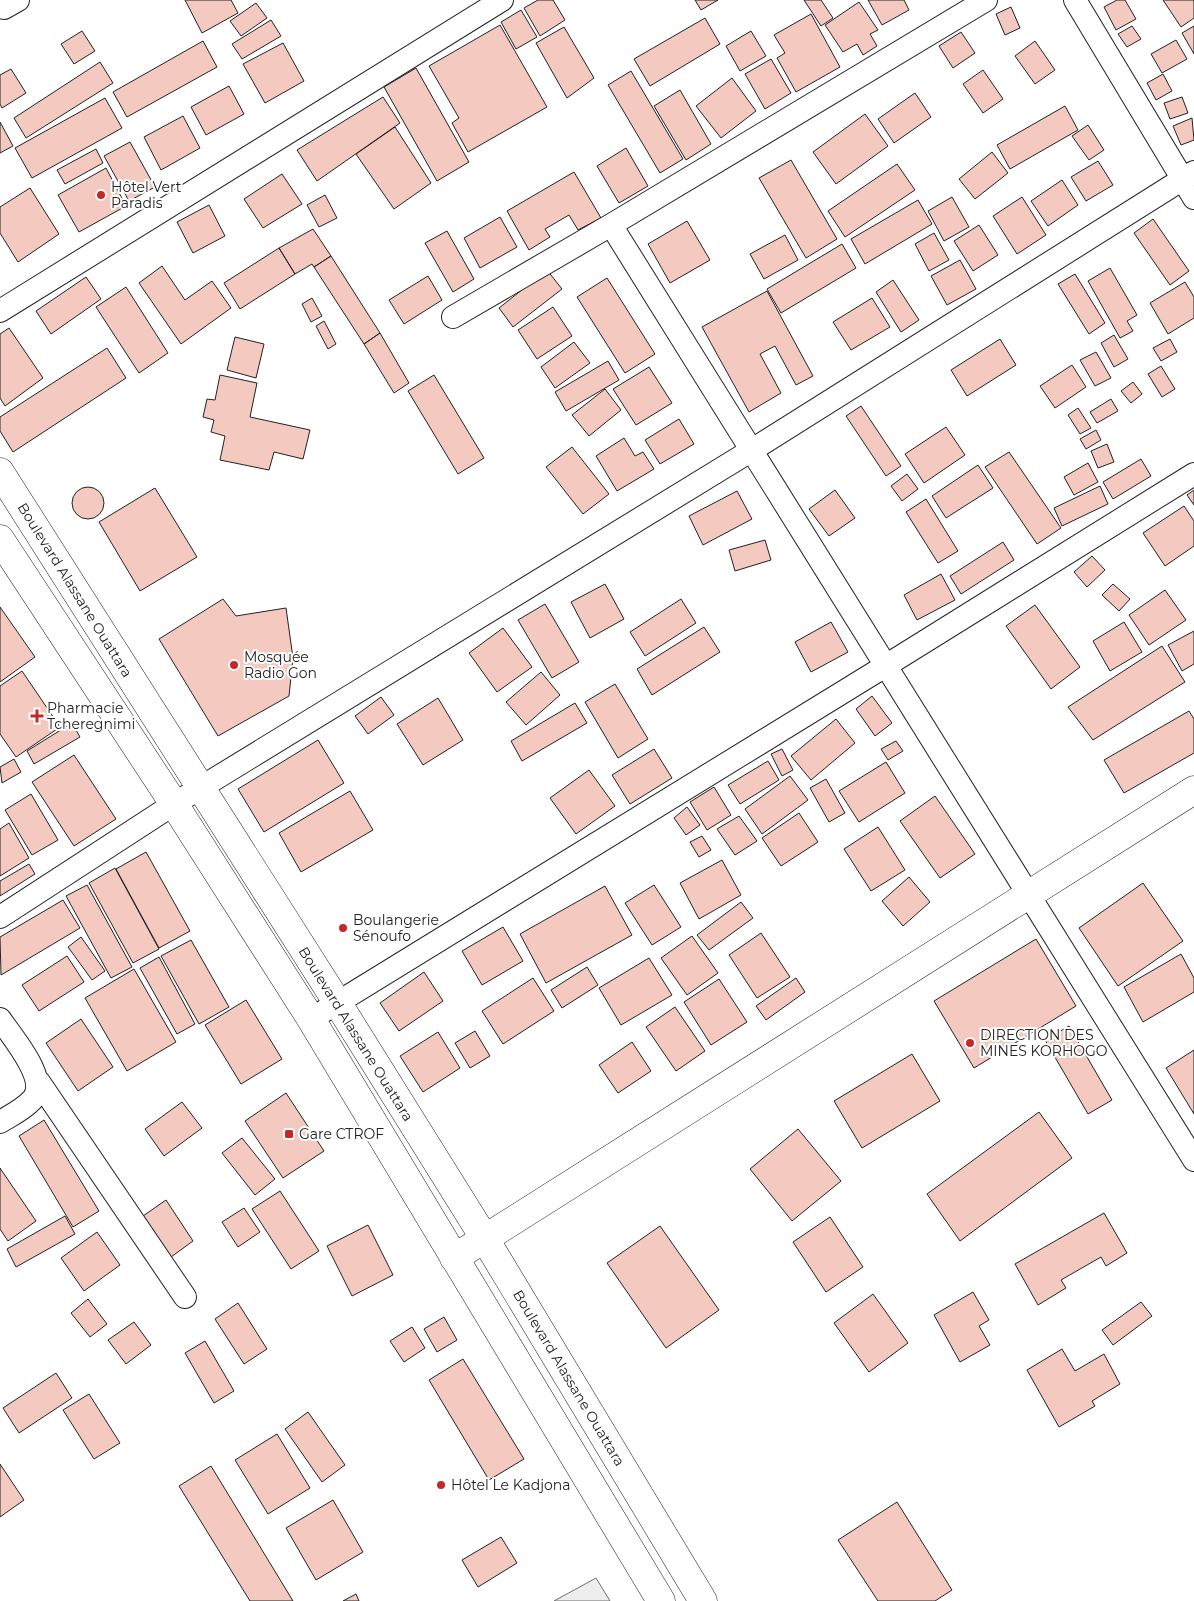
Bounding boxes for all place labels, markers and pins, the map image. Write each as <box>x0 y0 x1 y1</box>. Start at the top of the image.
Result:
place label: Hôtel Vert Paradis <box>111 178 182 212</box>
marker: Hôtel Vert Paradis <box>95 189 107 201</box>
place label: Mosquée Radio Gon <box>244 648 317 682</box>
marker: Mosquée Radio Gon <box>228 659 240 671</box>
place label: Pharmacie Tcheregnimi <box>47 699 135 733</box>
marker: Pharmacie Tcheregnimi <box>31 710 43 722</box>
place label: Boulangerie Sénoufo <box>353 911 439 945</box>
marker: Boulangerie Sénoufo <box>337 922 349 934</box>
place label: DIRECTION DES MINES KORHOGO <box>980 1026 1108 1060</box>
marker: DIRECTION DES MINES KORHOGO <box>964 1037 976 1049</box>
place label: Gare CTROF <box>299 1125 384 1143</box>
marker: Gare CTROF <box>283 1128 295 1140</box>
place label: Hôtel Le Kadjona <box>451 1476 571 1494</box>
marker: Hôtel Le Kadjona <box>435 1479 447 1491</box>

